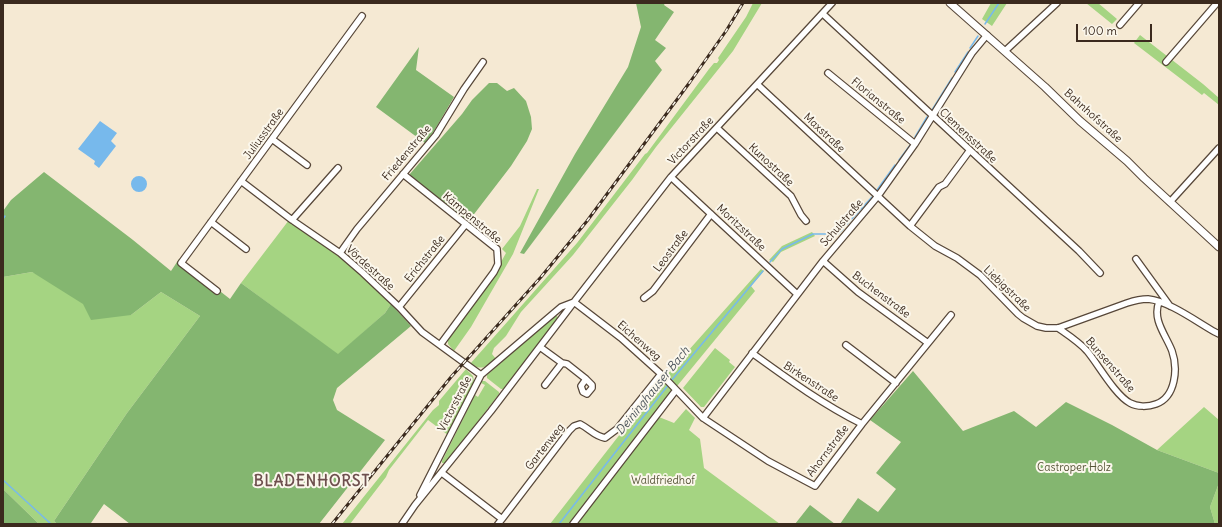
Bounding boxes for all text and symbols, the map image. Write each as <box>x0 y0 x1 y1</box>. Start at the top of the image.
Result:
scale bar <box>1078 16 1154 42</box>
text: 100 m <box>1083 23 1117 38</box>
street label: Florianstraße <box>848 75 908 127</box>
street label: Bahnhofstraße <box>1061 86 1125 146</box>
street label: Juliusstraße <box>241 106 287 162</box>
street label: Clemensstraße <box>936 106 1000 166</box>
street label: Maxstraße <box>801 111 847 155</box>
street label: Victorstraße <box>666 114 716 168</box>
street label: Friedenstraße <box>380 122 434 184</box>
street label: Kunostraße <box>746 141 796 189</box>
street label: Kämpenstraße <box>440 190 504 246</box>
street label: Schulstraße <box>818 197 866 249</box>
street label: Moritzstraße <box>714 202 768 254</box>
street label: Leostraße <box>651 227 691 275</box>
street label: Erichstraße <box>402 233 448 285</box>
street label: Vördestraße <box>343 243 397 293</box>
street label: Liebigstraße <box>981 263 1033 315</box>
street label: Buchenstraße <box>849 269 913 321</box>
street label: Eichenweg <box>614 318 664 364</box>
street label: Bunsenstraße <box>1083 335 1137 395</box>
water label: Deininghauser Bach <box>613 344 693 438</box>
street label: Birkenstraße <box>781 359 841 405</box>
street label: Victorstraße <box>435 374 475 434</box>
street label: Gartenweg <box>523 421 567 473</box>
street label: Ahornstraße <box>804 422 852 480</box>
park label: Castroper Holz <box>1037 461 1111 475</box>
district label: BLADENHORST <box>254 473 370 491</box>
park label: Waldfriedhof <box>631 474 695 488</box>

